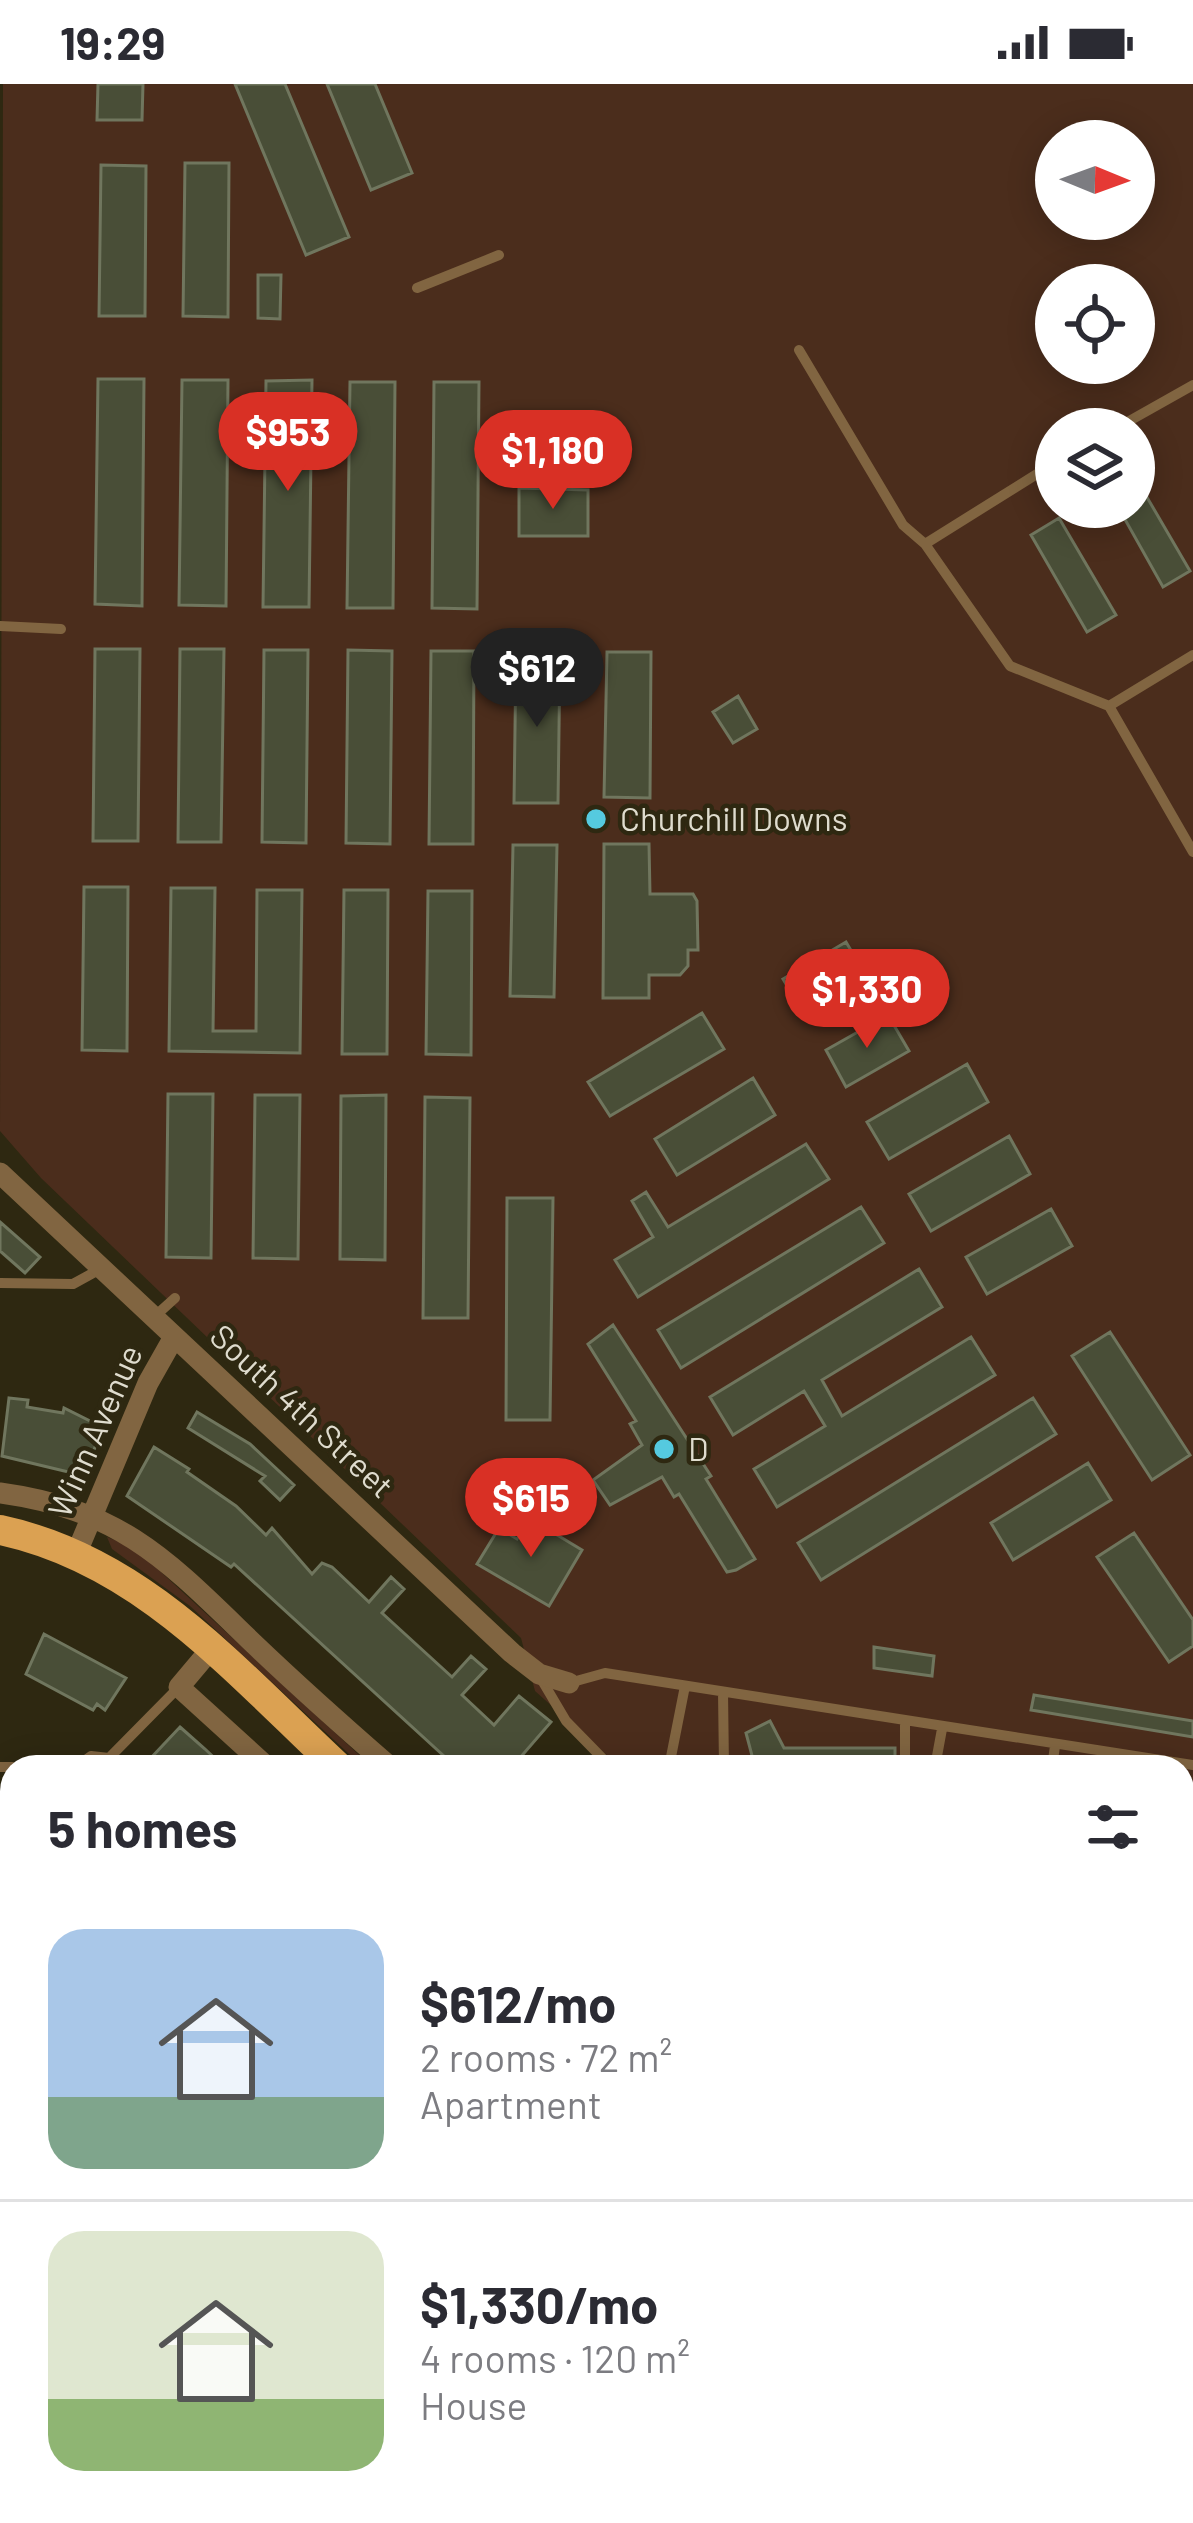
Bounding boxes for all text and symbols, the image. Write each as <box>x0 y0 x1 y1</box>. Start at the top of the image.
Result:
text: 19:29 <box>60 15 165 69</box>
north arrow <box>1035 120 1155 240</box>
map controls <box>1035 120 1155 528</box>
button: locate <box>1035 264 1155 384</box>
pin: $953 <box>217 392 359 494</box>
text: $953 <box>245 407 331 454</box>
button: layers <box>1035 408 1155 528</box>
pin: $1,180 <box>455 410 651 512</box>
text: $1,180 <box>501 425 605 472</box>
pin: $612 <box>466 628 608 730</box>
text: $612 <box>498 643 576 690</box>
place label: Churchill Downs <box>620 798 848 838</box>
marker: Churchill Downs <box>583 806 609 832</box>
pin: $1,330 <box>769 949 965 1051</box>
text: $1,330 <box>812 964 922 1011</box>
street label: South 4th Street <box>203 1315 403 1505</box>
street label: Winn Avenue <box>38 1338 150 1523</box>
place label: D <box>688 1428 708 1468</box>
marker: D <box>651 1436 677 1462</box>
pin: $615 <box>460 1458 602 1560</box>
text: $615 <box>492 1473 570 1520</box>
icon: filters <box>1080 1794 1146 1860</box>
text: 5 homes <box>48 1797 237 1858</box>
text: $612/mo <box>420 1972 616 2033</box>
icon: home <box>144 1977 288 2121</box>
text: 2 rooms · 72 m² <box>420 2033 672 2080</box>
text: Apartment <box>420 2080 602 2127</box>
text: $1,330/mo <box>420 2273 658 2334</box>
icon: home <box>144 2279 288 2423</box>
text: 4 rooms · 120 m² <box>420 2334 690 2381</box>
text: House <box>420 2381 527 2428</box>

